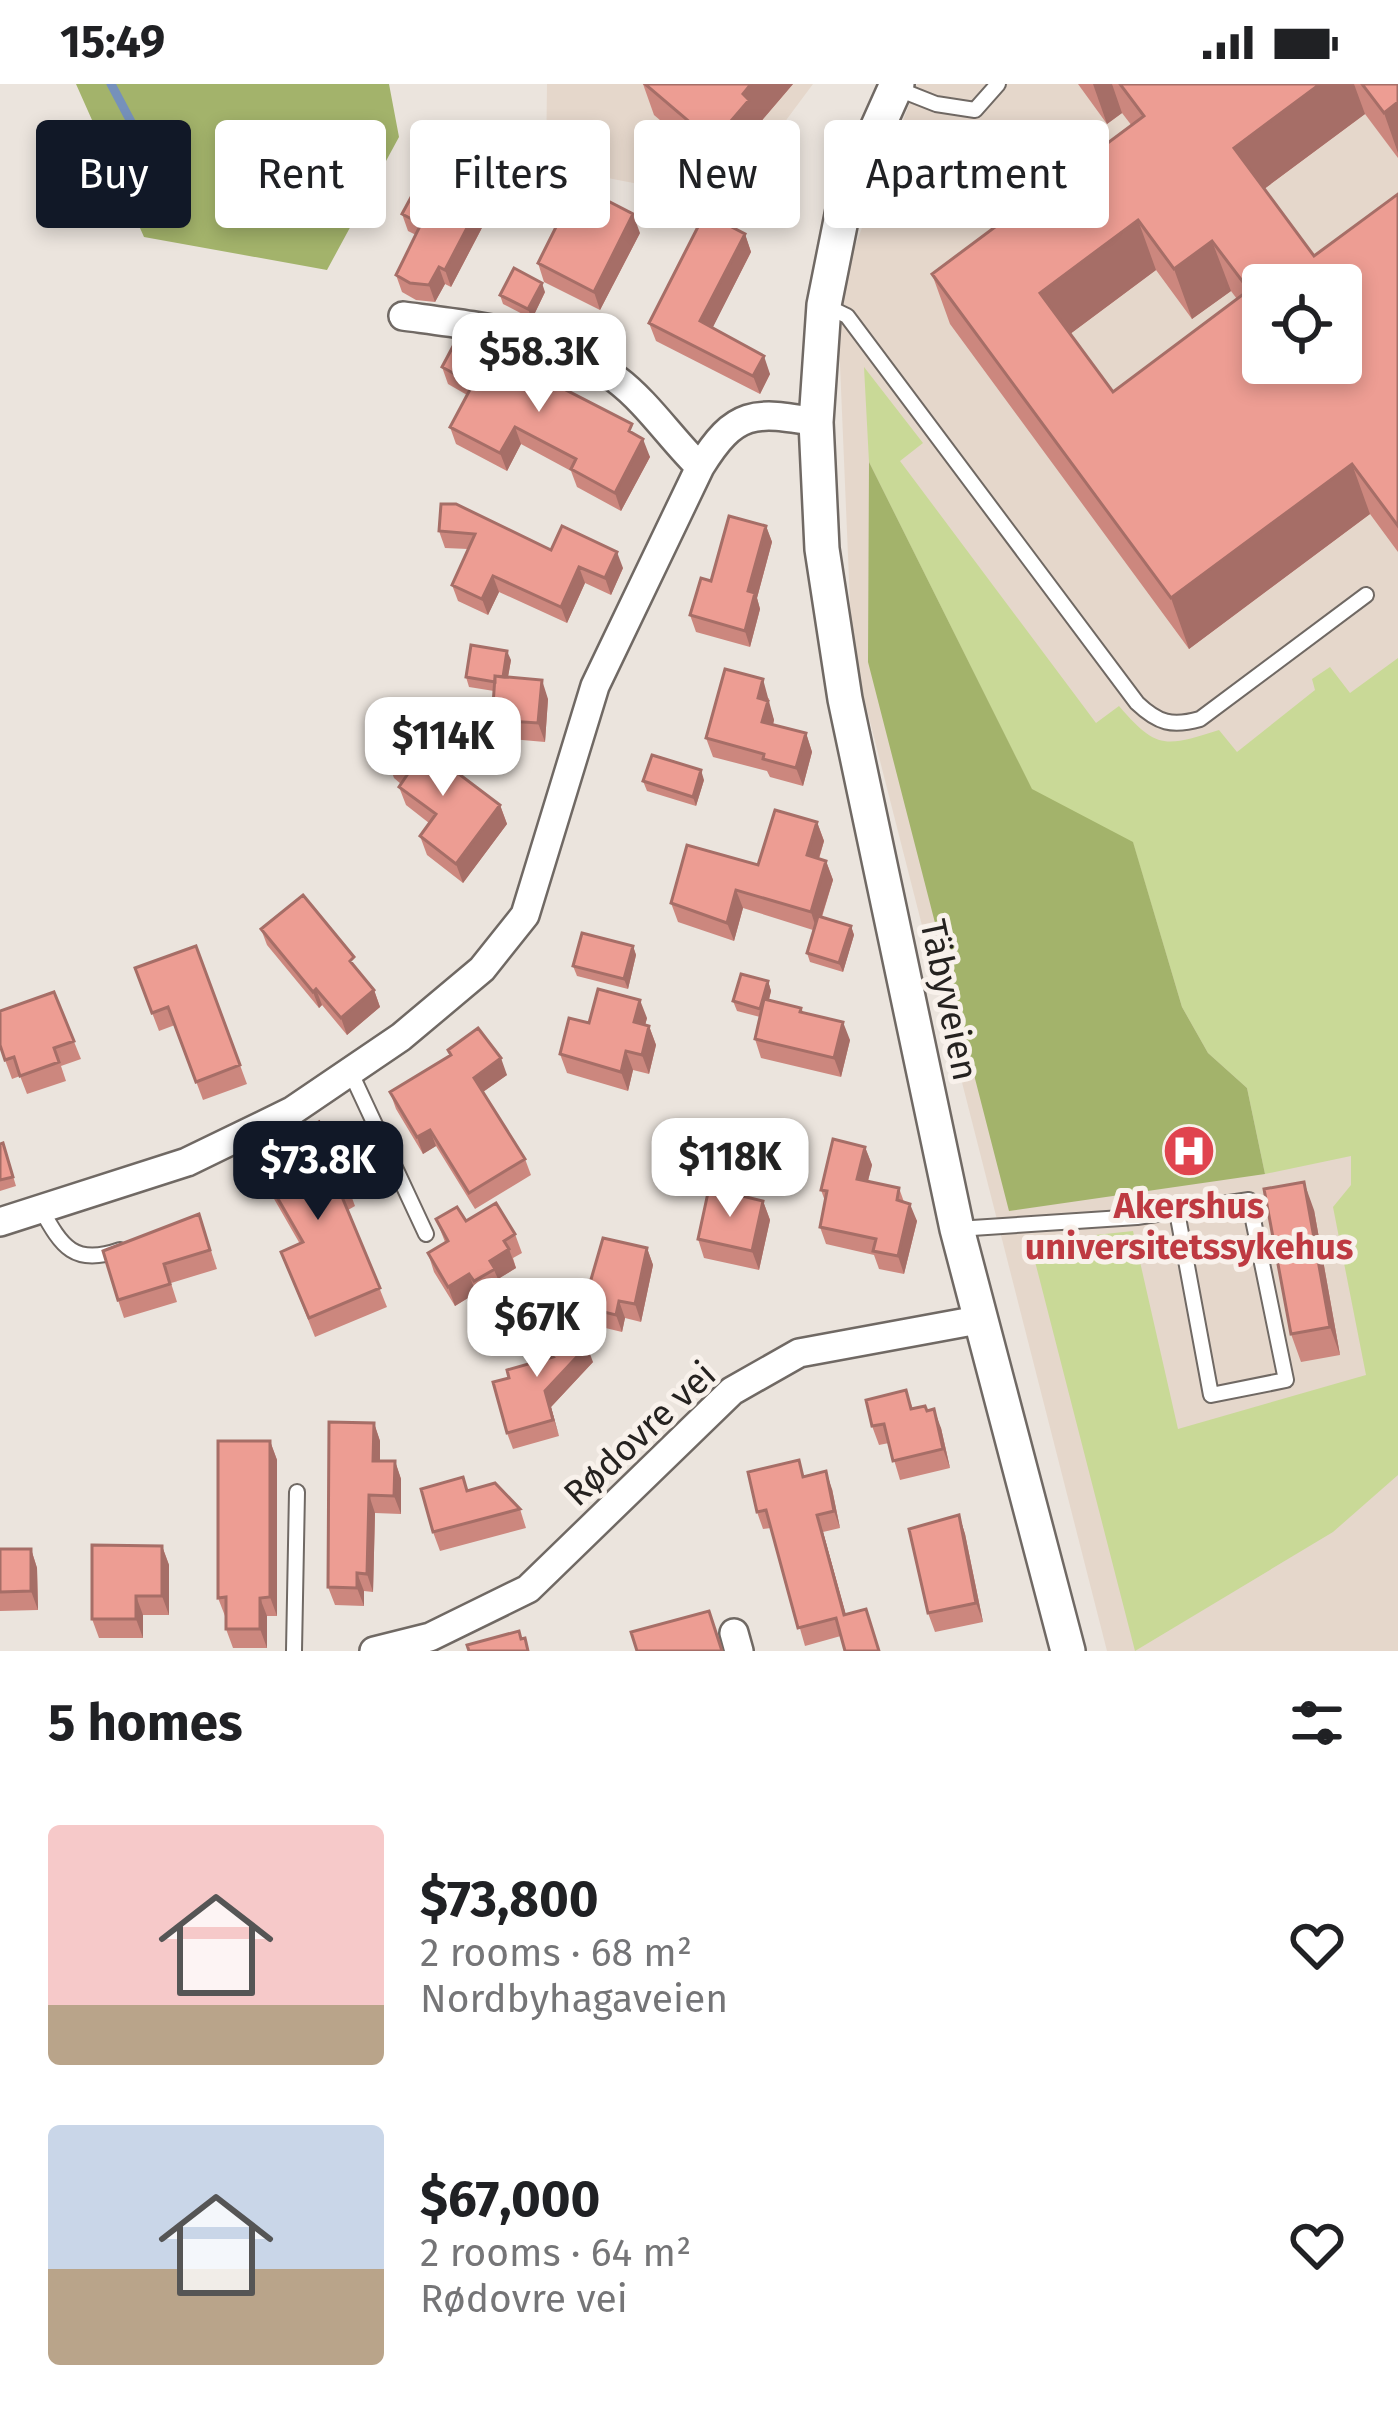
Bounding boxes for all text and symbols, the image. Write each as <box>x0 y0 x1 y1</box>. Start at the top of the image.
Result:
text: 15:49 <box>60 15 165 69</box>
chip: Buy <box>36 120 191 228</box>
chip: Rent <box>215 120 386 228</box>
chip: Filters <box>410 120 610 228</box>
chip: New <box>634 120 800 228</box>
chip: Apartment <box>824 120 1109 228</box>
map controls <box>1242 264 1362 384</box>
button: locate <box>1242 264 1362 384</box>
pin: $58.3K <box>441 313 637 415</box>
text: $58.3K <box>479 329 599 375</box>
pin: $114K <box>359 697 527 799</box>
text: $114K <box>392 713 494 759</box>
street label: Täbyveien <box>910 916 988 1084</box>
pin: $118K <box>646 1118 814 1220</box>
pin: $73.8K <box>220 1121 416 1223</box>
hospital icon: Akershus universitetssykehus <box>1161 1123 1217 1179</box>
text: $118K <box>679 1134 781 1180</box>
text: $73.8K <box>260 1137 376 1183</box>
place label: Akershus universitetssykehus <box>1025 1184 1353 1269</box>
pin: $67K <box>466 1278 608 1380</box>
text: $67K <box>494 1294 580 1340</box>
street label: Rødovre vei <box>555 1353 725 1515</box>
icon: filters <box>1284 1690 1350 1756</box>
text: 5 homes <box>48 1692 243 1754</box>
text: $73,800 <box>420 1868 599 1930</box>
icon: home <box>144 1873 288 2017</box>
icon: heart <box>1284 1912 1350 1978</box>
text: 2 rooms · 68 m² <box>420 1930 692 1976</box>
text: Nordbyhagaveien <box>420 1976 728 2022</box>
text: $67,000 <box>420 2168 600 2230</box>
icon: home <box>144 2173 288 2317</box>
icon: heart <box>1284 2212 1350 2278</box>
text: 2 rooms · 64 m² <box>420 2230 691 2276</box>
text: Rødovre vei <box>420 2276 628 2322</box>

